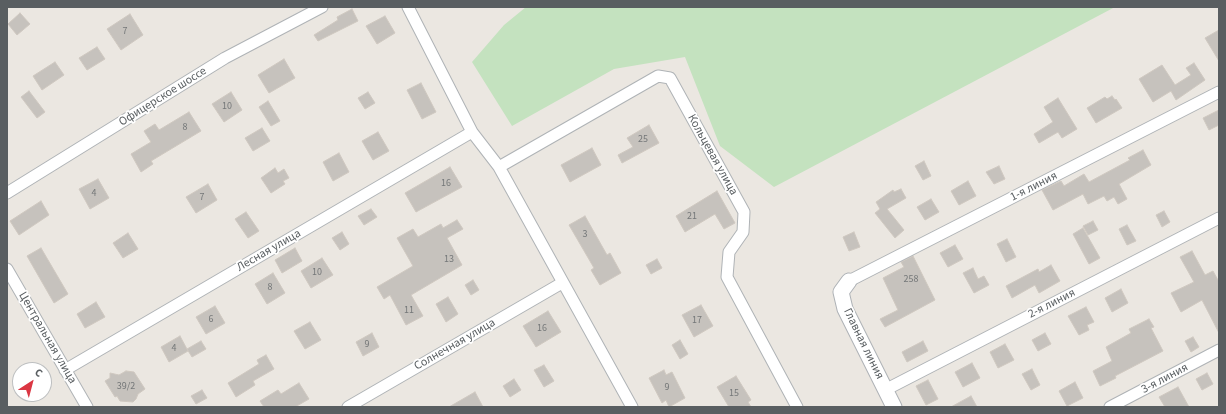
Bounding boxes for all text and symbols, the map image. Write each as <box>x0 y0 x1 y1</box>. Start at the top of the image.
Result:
house number: 7 <box>123 26 127 38</box>
street label: Офицерское шоссе <box>116 64 210 130</box>
house number: 10 <box>222 101 232 113</box>
street label: Кольцевая улица <box>684 112 740 198</box>
house number: 8 <box>183 122 187 134</box>
house number: 25 <box>638 134 648 146</box>
street label: 1-я линия <box>1008 169 1060 205</box>
house number: 16 <box>441 178 451 190</box>
house number: 4 <box>92 188 96 200</box>
house number: 7 <box>200 192 204 204</box>
house number: 21 <box>687 211 697 223</box>
street label: Лесная улица <box>234 227 304 275</box>
house number: 3 <box>583 229 587 241</box>
house number: 13 <box>444 254 454 266</box>
house number: 10 <box>312 267 322 279</box>
house number: 258 <box>904 274 918 286</box>
house number: 8 <box>268 282 272 294</box>
street label: 2-я линия <box>1026 286 1078 322</box>
street label: Центральная улица <box>15 290 79 386</box>
house number: 11 <box>404 305 414 317</box>
street label: Главная линия <box>840 306 886 382</box>
house number: 6 <box>209 314 213 326</box>
house number: 17 <box>692 315 702 327</box>
street label: Солнечная улица <box>412 316 498 374</box>
house number: 16 <box>537 323 547 335</box>
house number: 9 <box>365 339 369 351</box>
house number: 4 <box>172 343 176 355</box>
street label: 3-я линия <box>1139 361 1191 397</box>
north arrow <box>12 362 52 402</box>
text: С <box>32 365 46 381</box>
house number: 39/2 <box>117 381 135 393</box>
house number: 9 <box>665 382 669 394</box>
house number: 15 <box>729 388 739 400</box>

